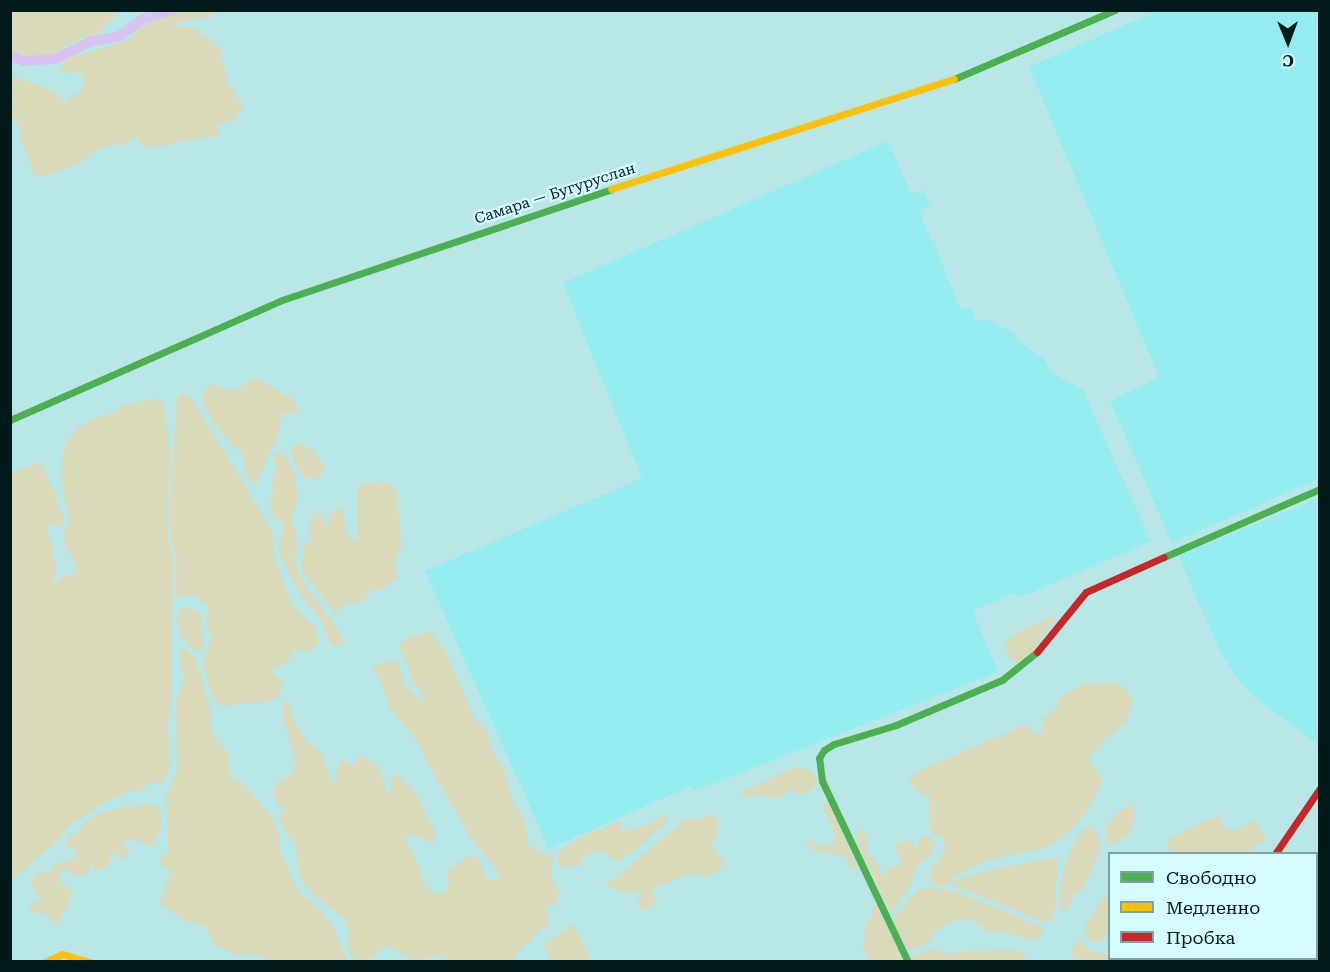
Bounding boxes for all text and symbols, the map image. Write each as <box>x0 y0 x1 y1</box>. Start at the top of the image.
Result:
north arrow <box>1258 12 1318 72</box>
text: С <box>1283 51 1294 70</box>
street label: Самара — Бугуруслан <box>472 160 638 228</box>
legend <box>1108 852 1318 960</box>
text: Свободно <box>1166 867 1256 888</box>
text: Медленно <box>1166 897 1260 918</box>
text: Пробка <box>1166 927 1235 948</box>

